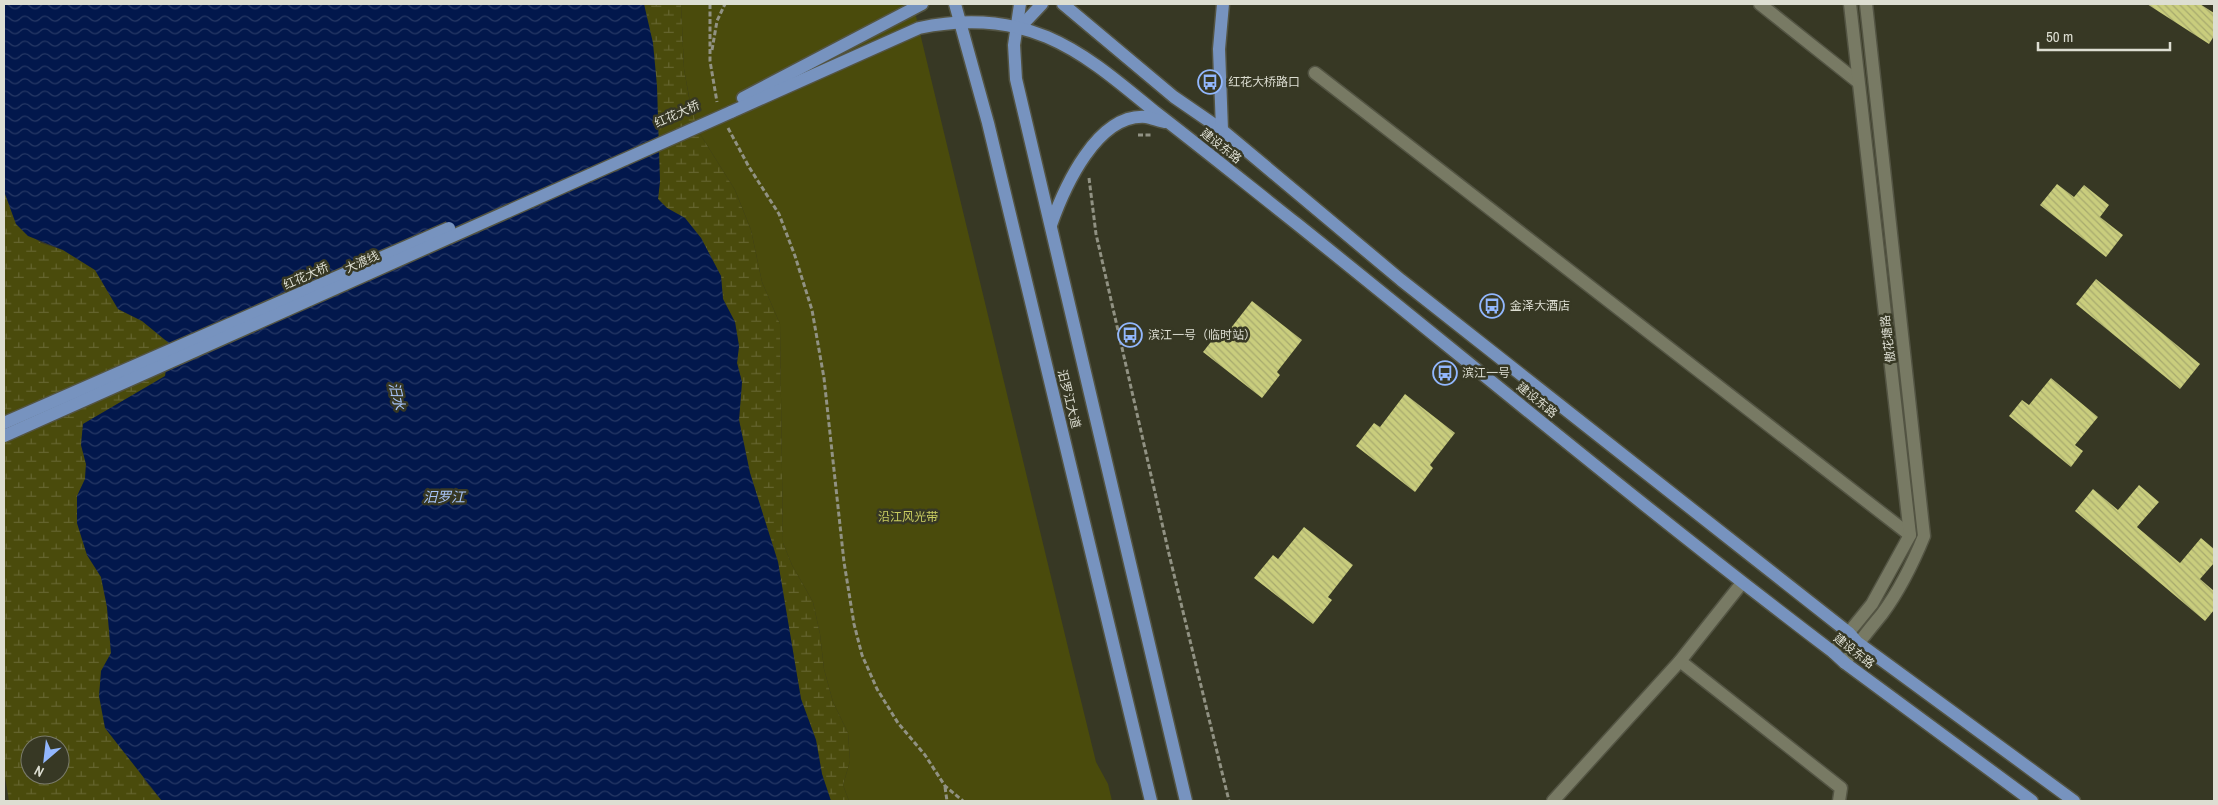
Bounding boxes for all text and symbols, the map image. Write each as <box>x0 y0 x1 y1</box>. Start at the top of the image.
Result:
scale bar <box>2038 20 2170 52</box>
text: 50 m <box>2046 26 2073 47</box>
bus stop icon: 红花大桥路口 <box>1197 69 1223 95</box>
place label: 红花大桥路口 <box>1228 74 1300 90</box>
street label: 红花大桥 <box>652 97 702 131</box>
street label: 建设东路 <box>1197 125 1245 167</box>
street label: 大渡线 <box>342 247 382 277</box>
street label: 红花大桥 <box>281 259 331 293</box>
bus stop icon: 金泽大酒店 <box>1479 293 1505 319</box>
place label: 金泽大酒店 <box>1510 298 1570 314</box>
street label: 傲花塘路 <box>1877 314 1899 364</box>
bus stop icon: 滨江一号（临时站） <box>1117 322 1143 348</box>
place label: 滨江一号（临时站） <box>1148 327 1256 343</box>
bus stop icon: 滨江一号 <box>1432 360 1458 386</box>
place label: 滨江一号 <box>1462 365 1510 381</box>
street label: 汨罗江大道 <box>1054 368 1084 430</box>
street label: 建设东路 <box>1513 379 1561 421</box>
water label: 汨水 <box>385 380 409 413</box>
water label: 汨罗江 <box>423 488 467 506</box>
park label: 沿江风光带 <box>878 509 938 525</box>
street label: 建设东路 <box>1830 630 1878 672</box>
north arrow <box>20 735 70 785</box>
text: N <box>31 762 47 781</box>

